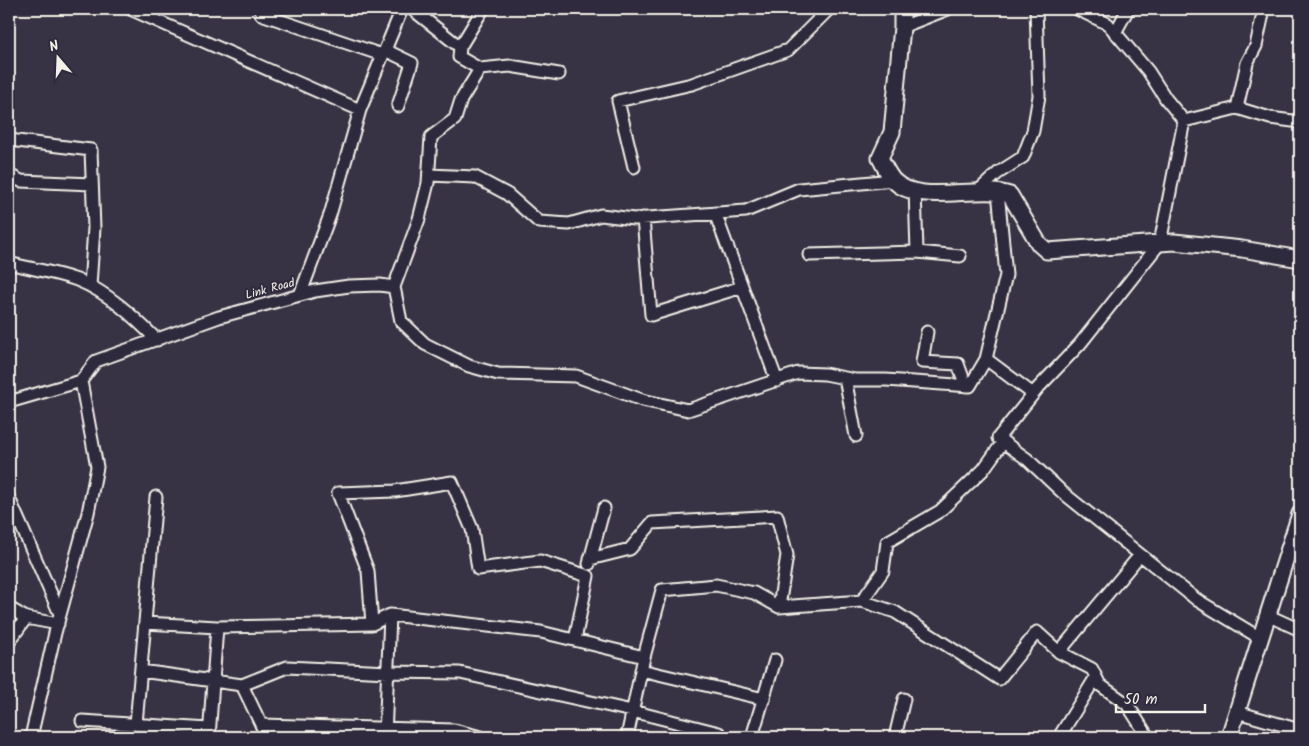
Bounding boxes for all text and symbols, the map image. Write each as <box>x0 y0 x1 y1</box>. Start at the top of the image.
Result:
north arrow <box>32 32 82 82</box>
text: N <box>46 35 62 58</box>
street label: Link Road <box>243 273 298 305</box>
scale bar <box>1116 681 1205 713</box>
text: 50 m <box>1124 688 1158 712</box>

